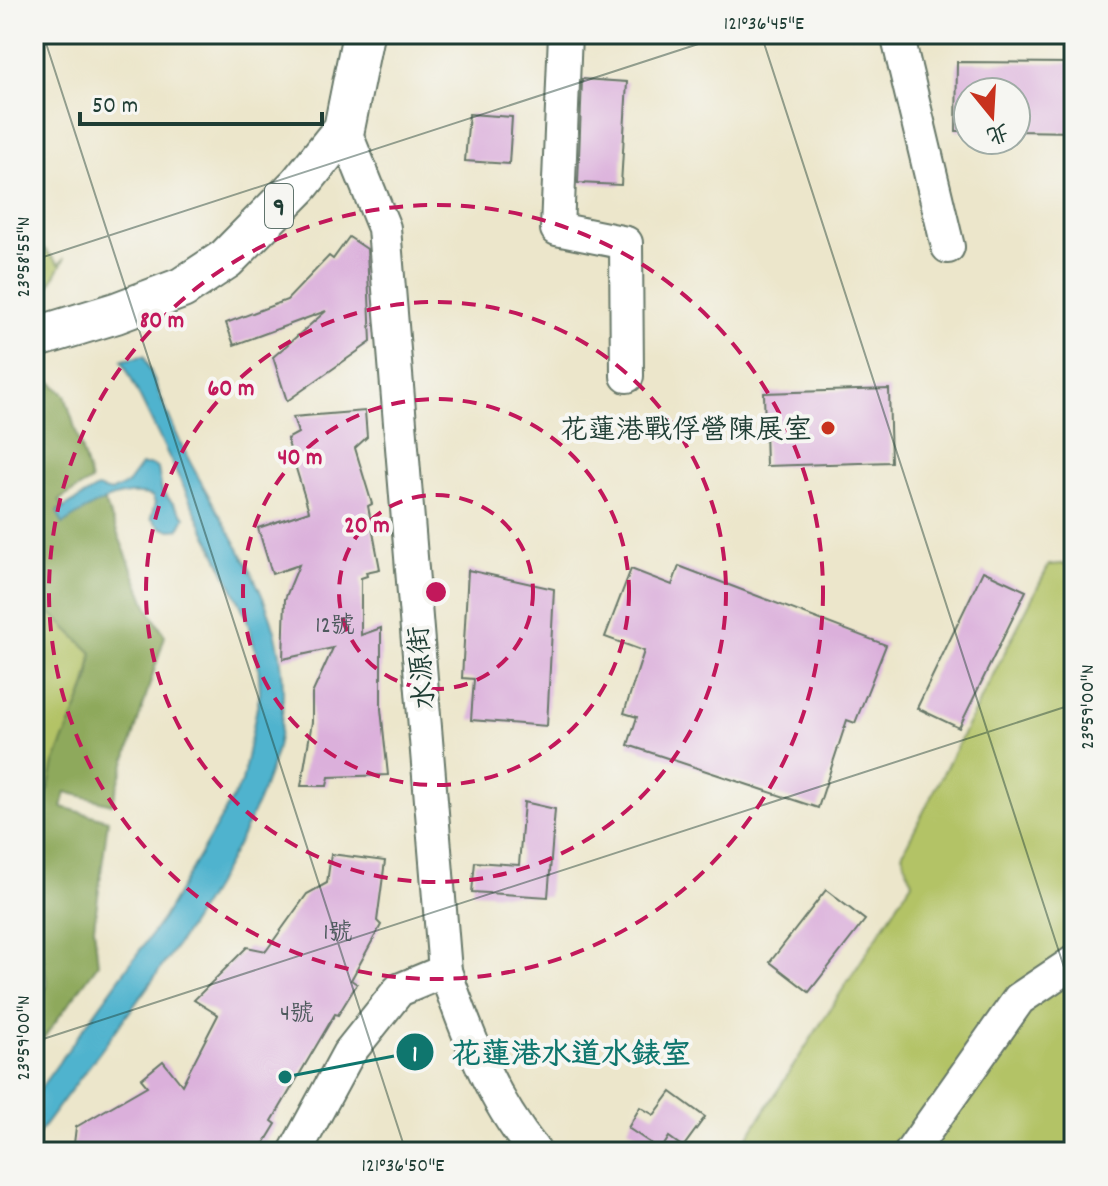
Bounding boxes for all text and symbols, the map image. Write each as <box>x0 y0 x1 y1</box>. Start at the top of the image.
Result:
text: 121°36'45"E <box>724 11 804 39</box>
scale bar <box>80 76 322 126</box>
north arrow <box>952 76 1032 156</box>
text: 50 m <box>92 90 138 124</box>
text: 北 <box>982 114 1012 150</box>
road number: 9 <box>265 184 293 228</box>
text: 23°58'55"N <box>11 217 39 297</box>
text: 80 m <box>140 305 184 339</box>
text: 60 m <box>208 373 254 407</box>
place label: 花蓮港戰俘營陳展室 <box>560 413 812 453</box>
marker: 花蓮港戰俘營陳展室 <box>819 419 837 437</box>
text: 40 m <box>277 442 323 476</box>
text: 20 m <box>344 510 390 544</box>
centre of rings <box>422 578 450 606</box>
house number: 12號 <box>315 610 355 644</box>
street label: 水源街 <box>401 624 449 711</box>
text: 23°59'00"N <box>1075 664 1103 750</box>
house number: 1號 <box>323 917 353 951</box>
text: 23°59'00"N <box>11 995 39 1081</box>
house number: 4號 <box>280 998 314 1032</box>
callout: 花蓮港水道水錶室 <box>395 1025 707 1079</box>
text: 花蓮港水道水錶室 <box>451 1036 691 1079</box>
text: 1 <box>412 1039 418 1073</box>
text: 121°36'50"E <box>362 1153 444 1181</box>

